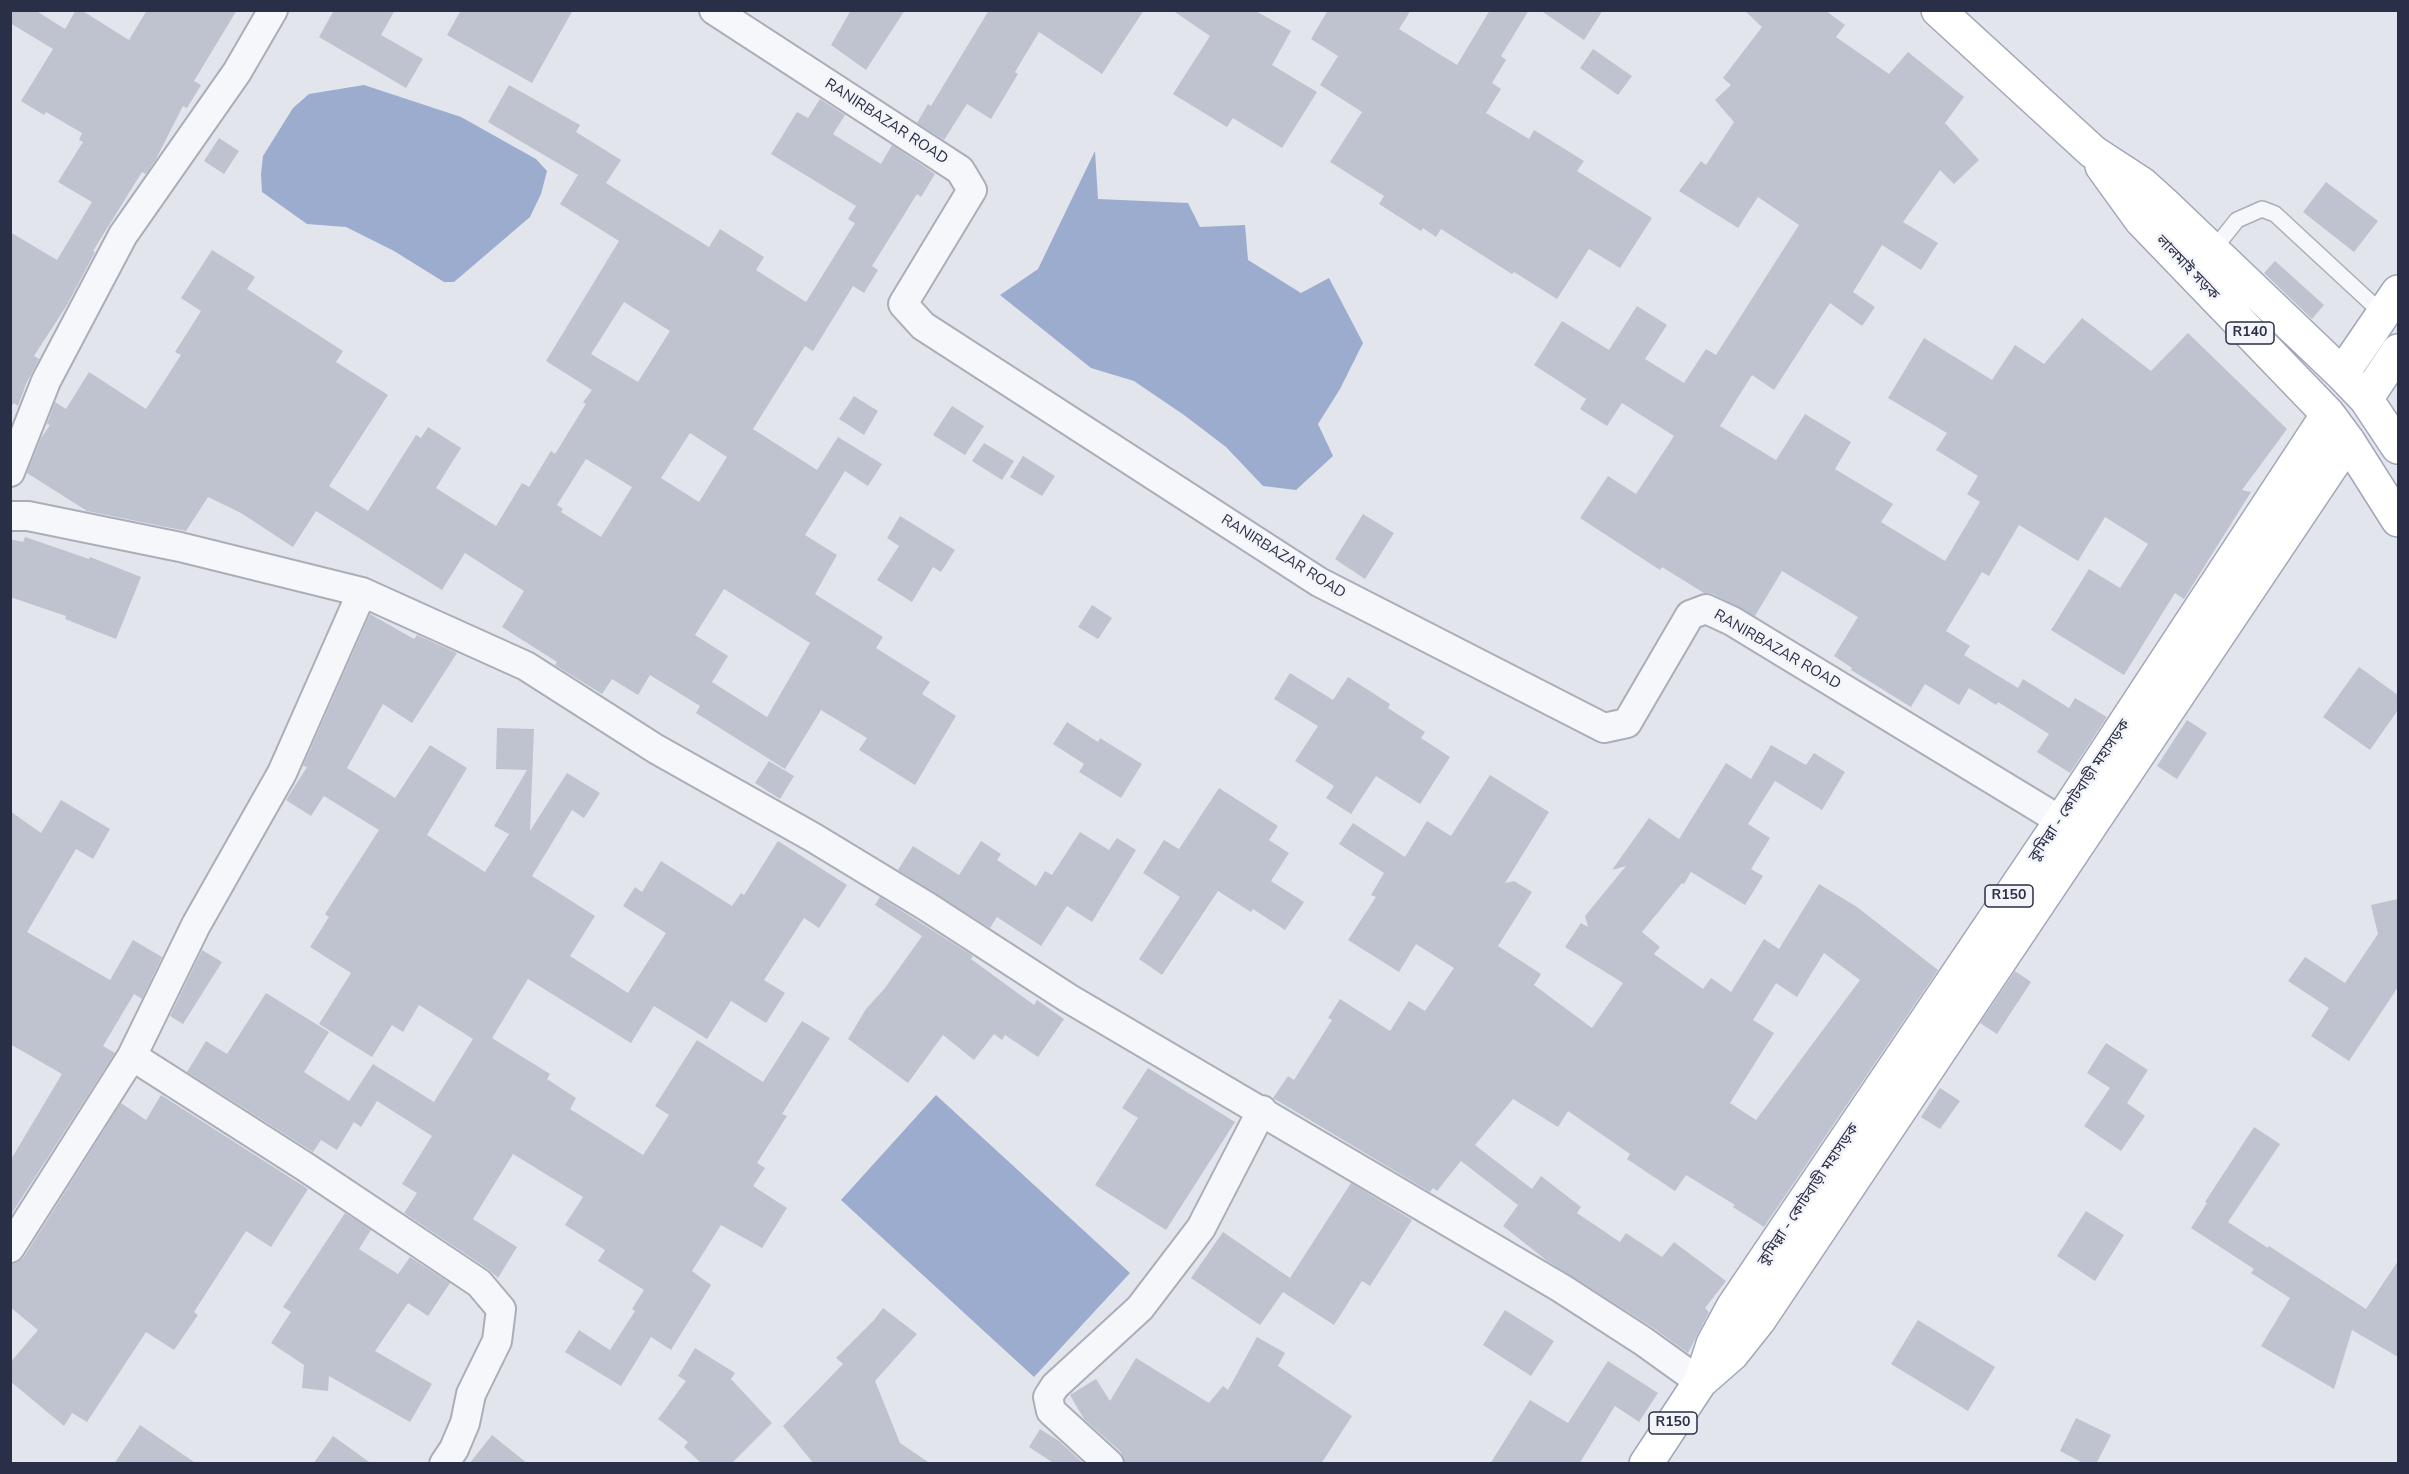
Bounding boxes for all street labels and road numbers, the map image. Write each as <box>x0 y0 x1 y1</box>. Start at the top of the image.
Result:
street label: RANIRBAZAR ROAD <box>821 75 951 169</box>
street label: লালমাই সড়ক <box>2152 232 2222 304</box>
road number: R140 <box>2226 322 2274 344</box>
street label: RANIRBAZAR ROAD <box>1217 511 1349 603</box>
street label: RANIRBAZAR ROAD <box>1710 606 1844 694</box>
street label: কুমিল্লা - কোটবাড়ী মহাসড়ক <box>2026 716 2134 866</box>
road number: R150 <box>1985 885 2033 907</box>
street label: কুমিল্লা - কোটবাড়ী মহাসড়ক <box>1755 1120 1863 1270</box>
road number: R150 <box>1649 1412 1697 1434</box>

